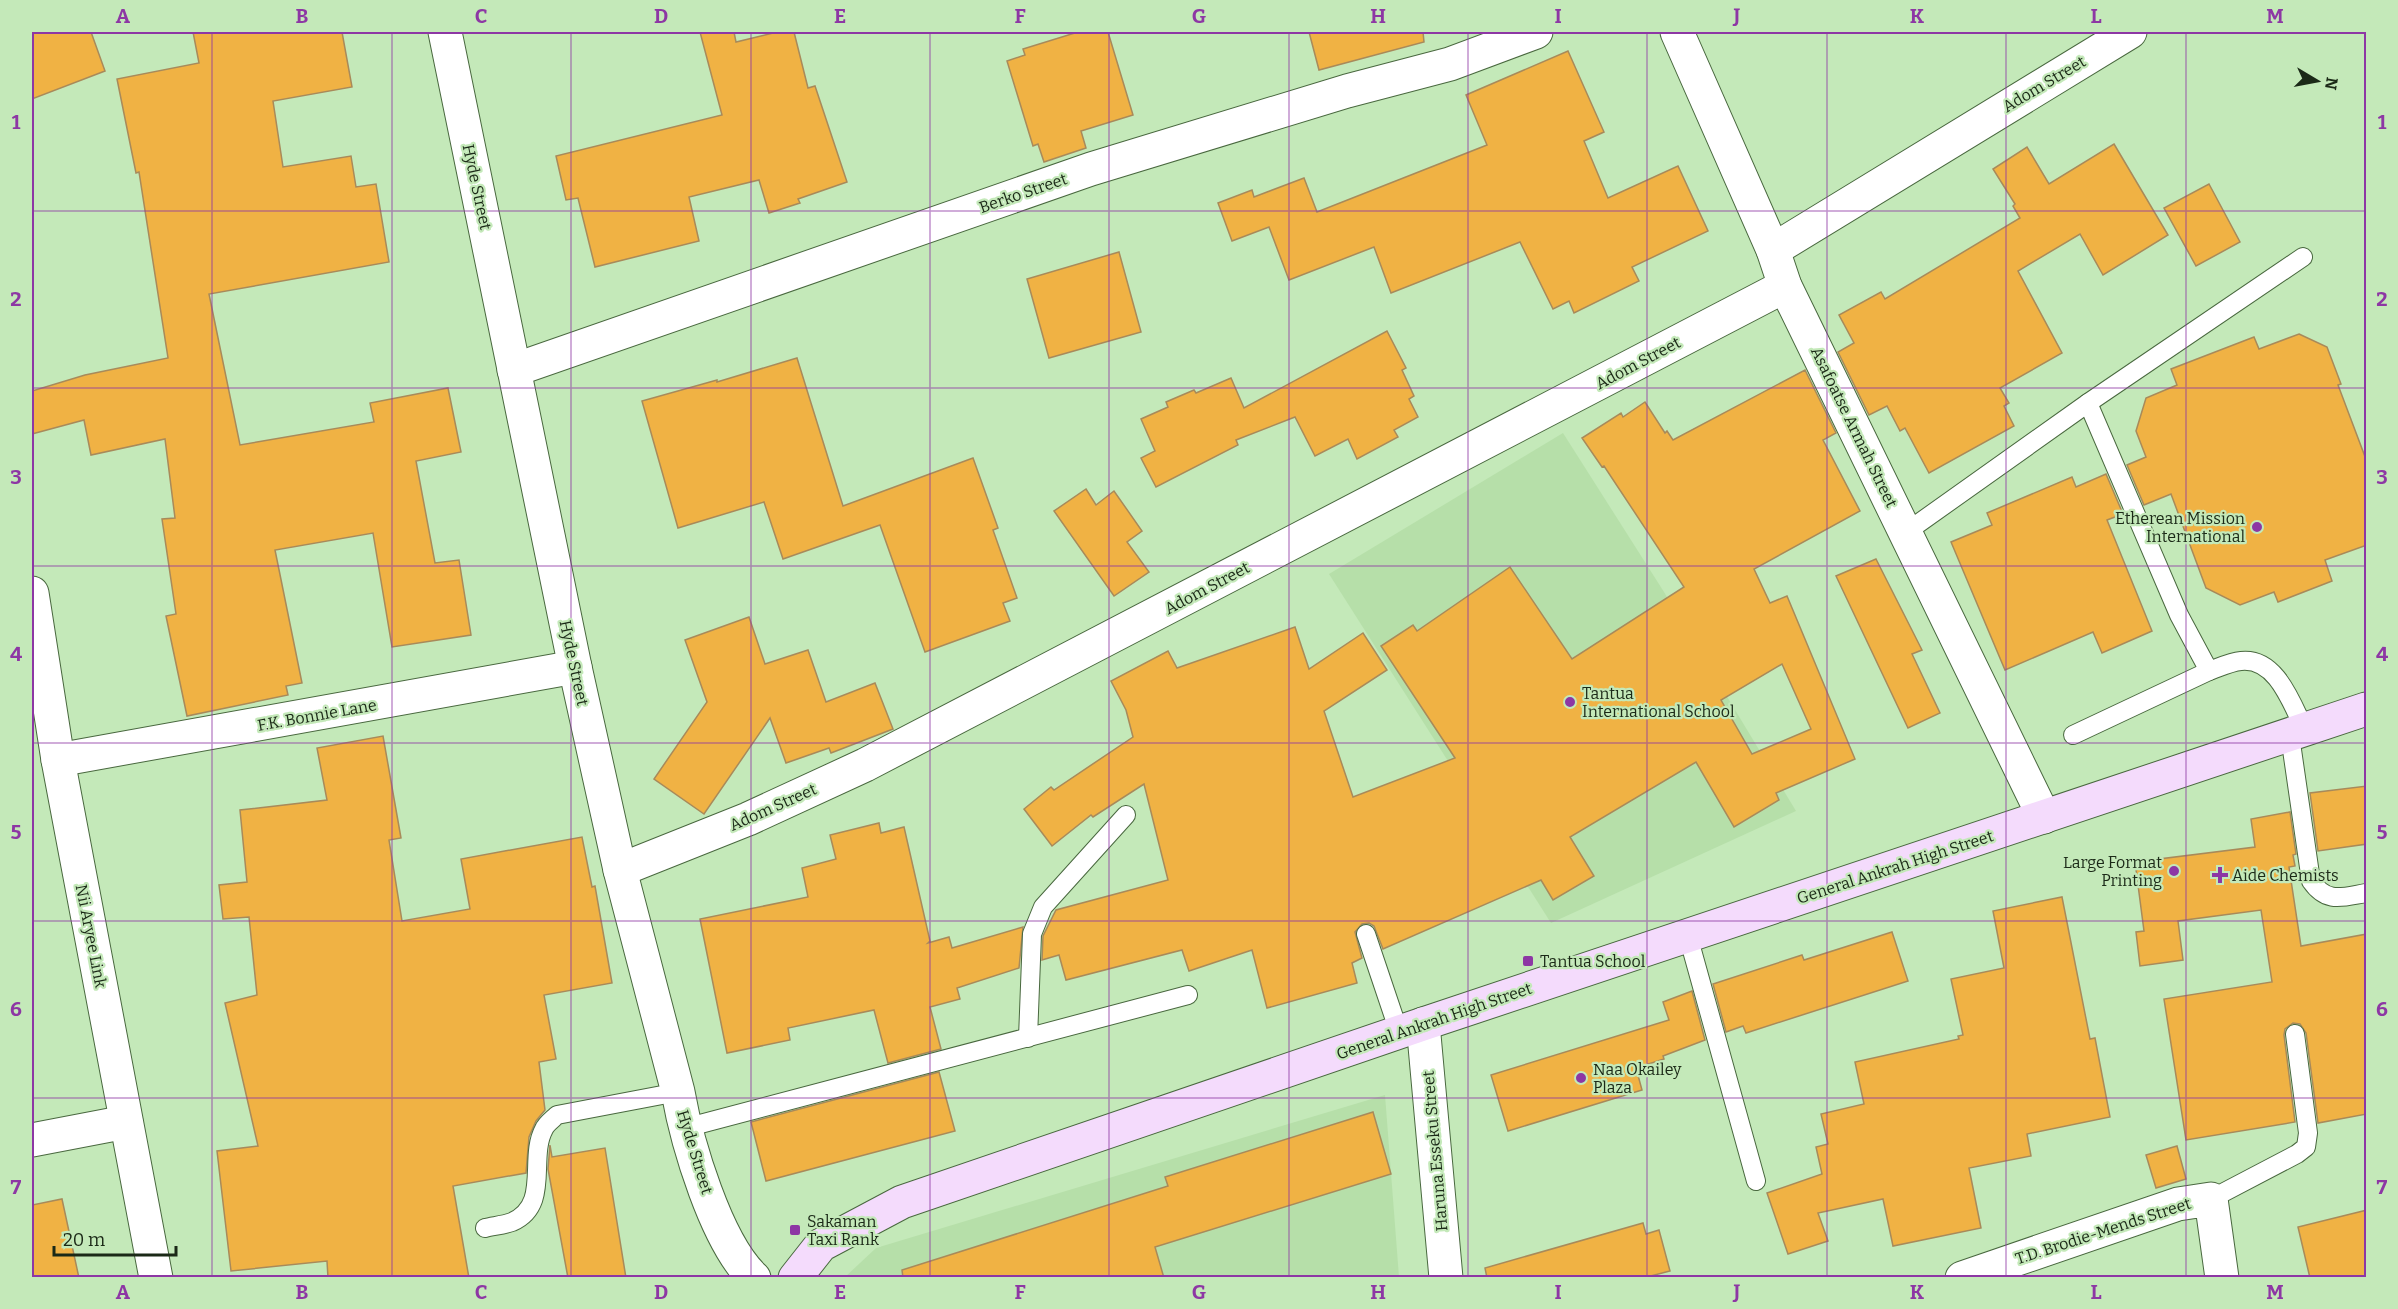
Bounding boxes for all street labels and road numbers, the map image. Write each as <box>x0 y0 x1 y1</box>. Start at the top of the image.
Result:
street label: Adom Street <box>1999 52 2089 116</box>
street label: Hyde Street <box>459 142 495 232</box>
street label: Berko Street <box>977 169 1070 217</box>
street label: Adom Street <box>1592 333 1684 393</box>
street label: Asafoatse Armah Street <box>1807 344 1901 511</box>
street label: Adom Street <box>1161 558 1253 618</box>
street label: Hyde Street <box>556 618 592 708</box>
street label: F.K. Bonnie Lane <box>256 695 378 735</box>
street label: Adom Street <box>726 779 820 835</box>
street label: General Ankrah High Street <box>1794 826 1996 908</box>
street label: Nii Aryee Link <box>72 883 110 989</box>
street label: General Ankrah High Street <box>1334 978 1534 1063</box>
street label: Haruna Esseku Street <box>1418 1070 1451 1232</box>
street label: Hyde Street <box>673 1108 717 1197</box>
street label: T.D. Brodie-Mends Street <box>2013 1194 2193 1268</box>

